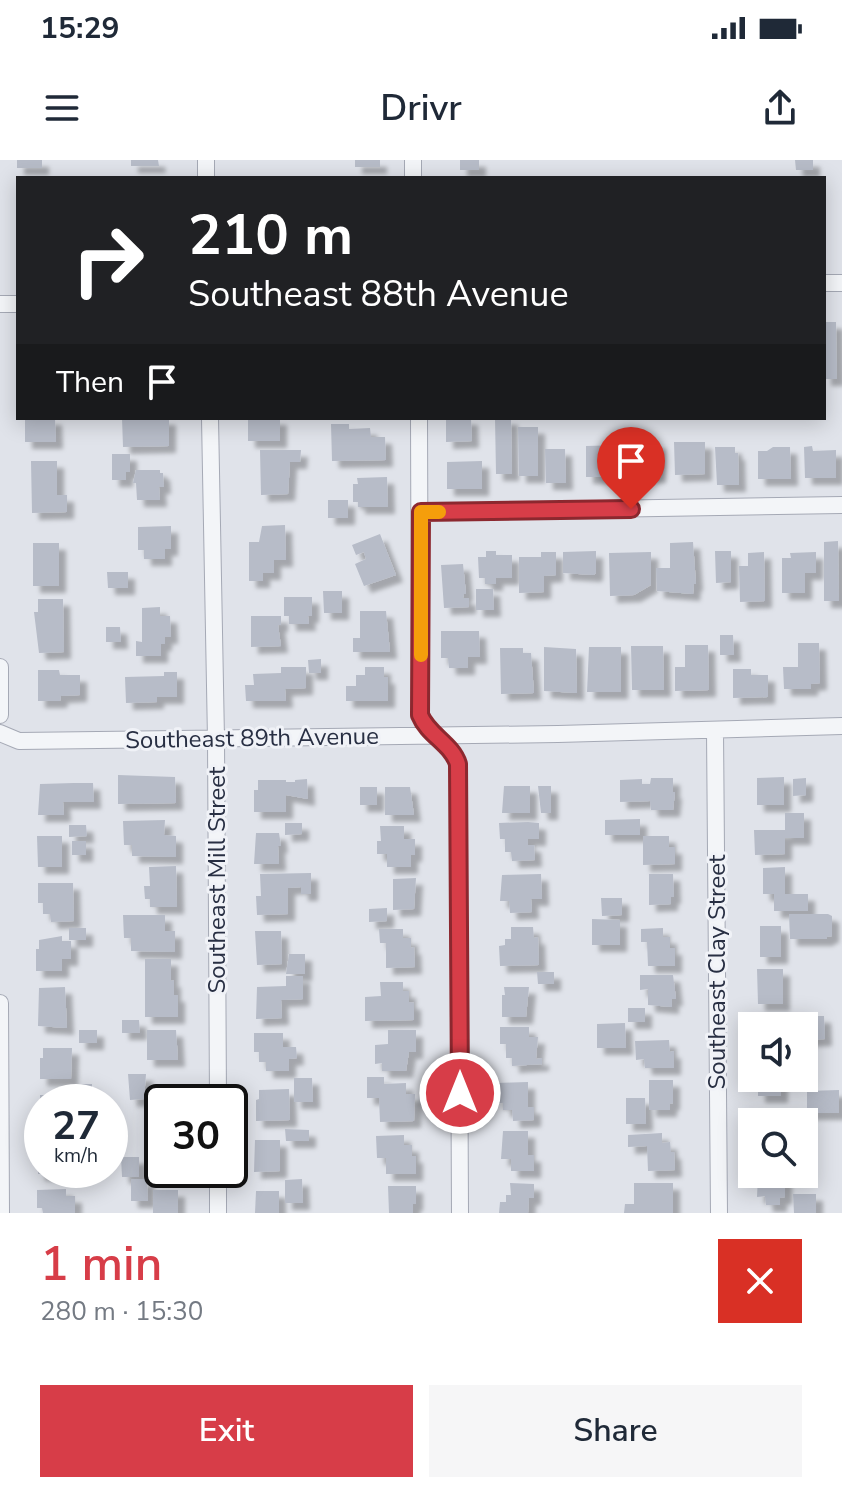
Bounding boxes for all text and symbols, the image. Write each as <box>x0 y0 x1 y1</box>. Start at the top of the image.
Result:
text: 15:29 <box>40 8 119 49</box>
text: Drivr <box>380 84 462 133</box>
icon: menu <box>40 86 84 130</box>
icon: share <box>758 86 802 130</box>
text: 210 m <box>188 197 353 274</box>
icon: right <box>56 208 160 312</box>
text: Southeast 88th Avenue <box>188 270 569 319</box>
icon: arrive <box>140 360 184 404</box>
text: Then <box>56 362 124 403</box>
pin <box>597 427 665 509</box>
icon: arrive <box>609 439 653 483</box>
street label: Southeast 89th Avenue <box>125 720 379 756</box>
street label: Southeast Mill Street <box>201 766 233 994</box>
street label: Southeast Clay Street <box>701 854 733 1089</box>
map controls <box>738 1012 818 1188</box>
button: sound <box>738 1012 818 1092</box>
position arrow <box>418 1051 502 1135</box>
speed limit sign: 30 <box>144 1084 248 1188</box>
text: 27 <box>52 1099 100 1153</box>
button: search <box>738 1108 818 1188</box>
text: km/h <box>54 1142 98 1169</box>
text: 1 min <box>40 1231 162 1297</box>
button: close <box>718 1239 802 1323</box>
text: 280 m · 15:30 <box>40 1294 203 1329</box>
button: Exit <box>40 1385 413 1477</box>
button: Share <box>429 1385 802 1477</box>

